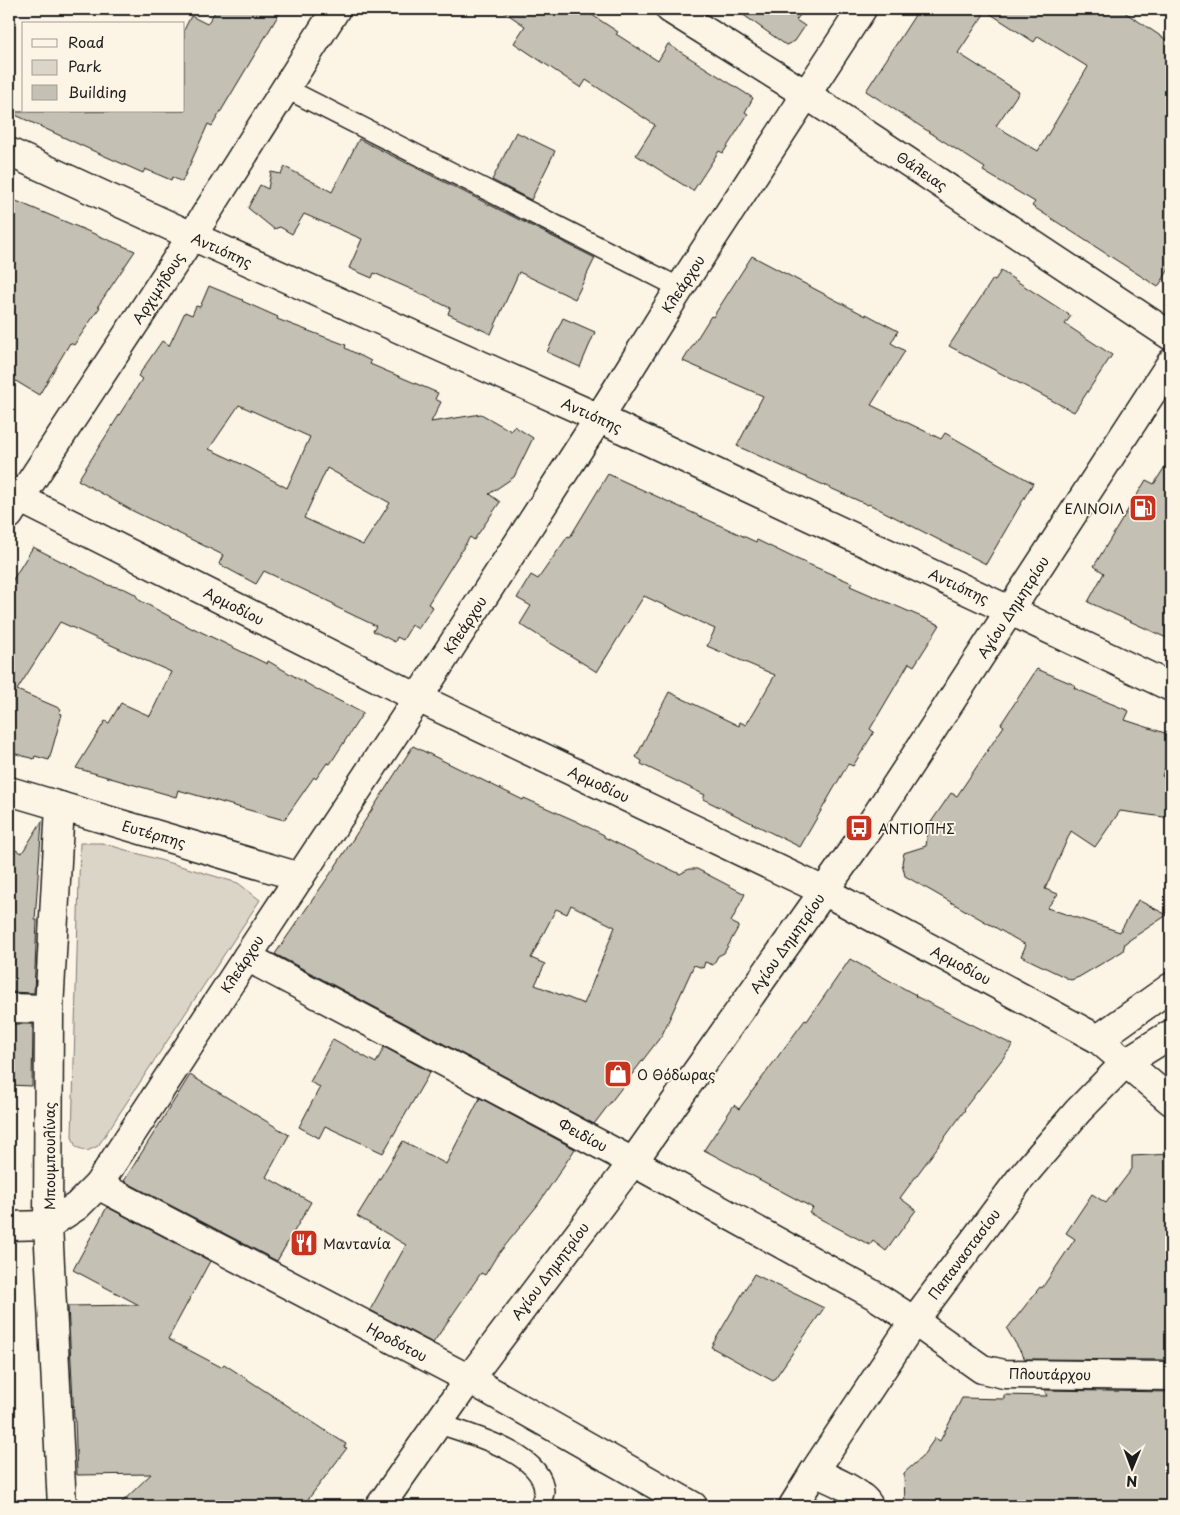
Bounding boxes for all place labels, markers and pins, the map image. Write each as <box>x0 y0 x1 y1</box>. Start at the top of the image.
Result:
fuel station icon: ΕΛΙΝΟΙΛ <box>1128 493 1158 523</box>
place label: ΕΛΙΝΟΙΛ <box>1064 498 1124 519</box>
bus stop icon: ΑΝΤΙΟΠΗΣ <box>844 813 874 843</box>
place label: ΑΝΤΙΟΠΗΣ <box>878 818 955 839</box>
shop icon: Ο Θόδωρας <box>603 1059 633 1089</box>
place label: Ο Θόδωρας <box>637 1064 715 1085</box>
restaurant icon: Μαντανία <box>289 1228 319 1258</box>
place label: Μαντανία <box>323 1233 391 1254</box>

